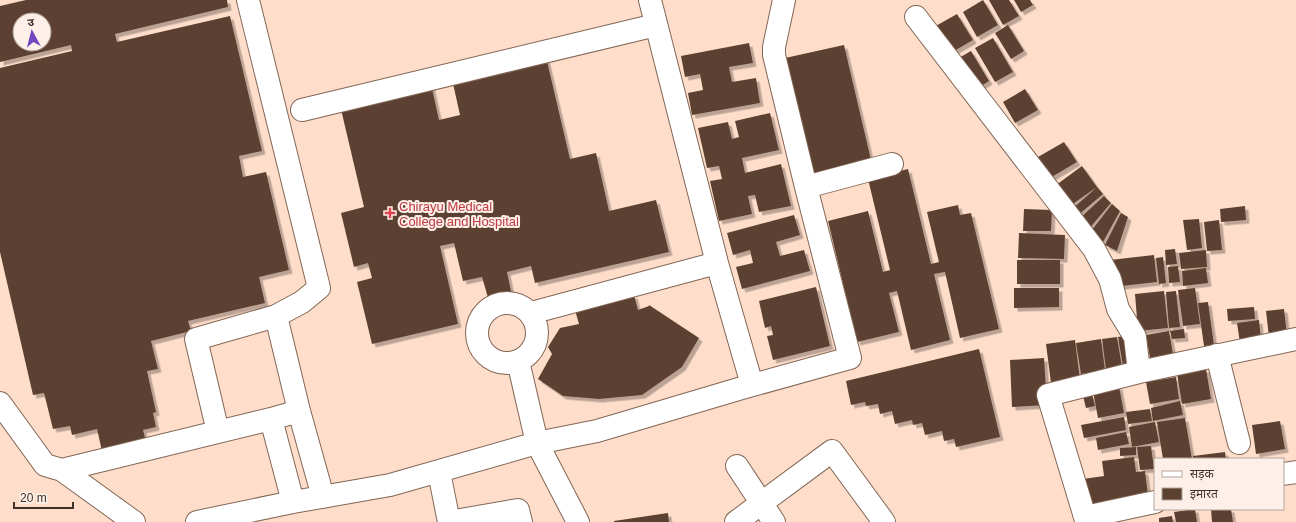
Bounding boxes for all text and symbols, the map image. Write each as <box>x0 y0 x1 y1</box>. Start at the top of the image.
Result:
north arrow <box>12 12 52 52</box>
text: उ <box>27 16 35 28</box>
place label: Chirayu Medical College and Hospital <box>399 199 519 229</box>
marker: Chirayu Medical College and Hospital <box>384 207 396 219</box>
legend <box>1154 458 1284 510</box>
text: सड़क <box>1190 467 1215 481</box>
scale bar <box>14 484 73 510</box>
text: इमारत <box>1190 487 1219 501</box>
text: 20 m <box>20 491 47 505</box>

